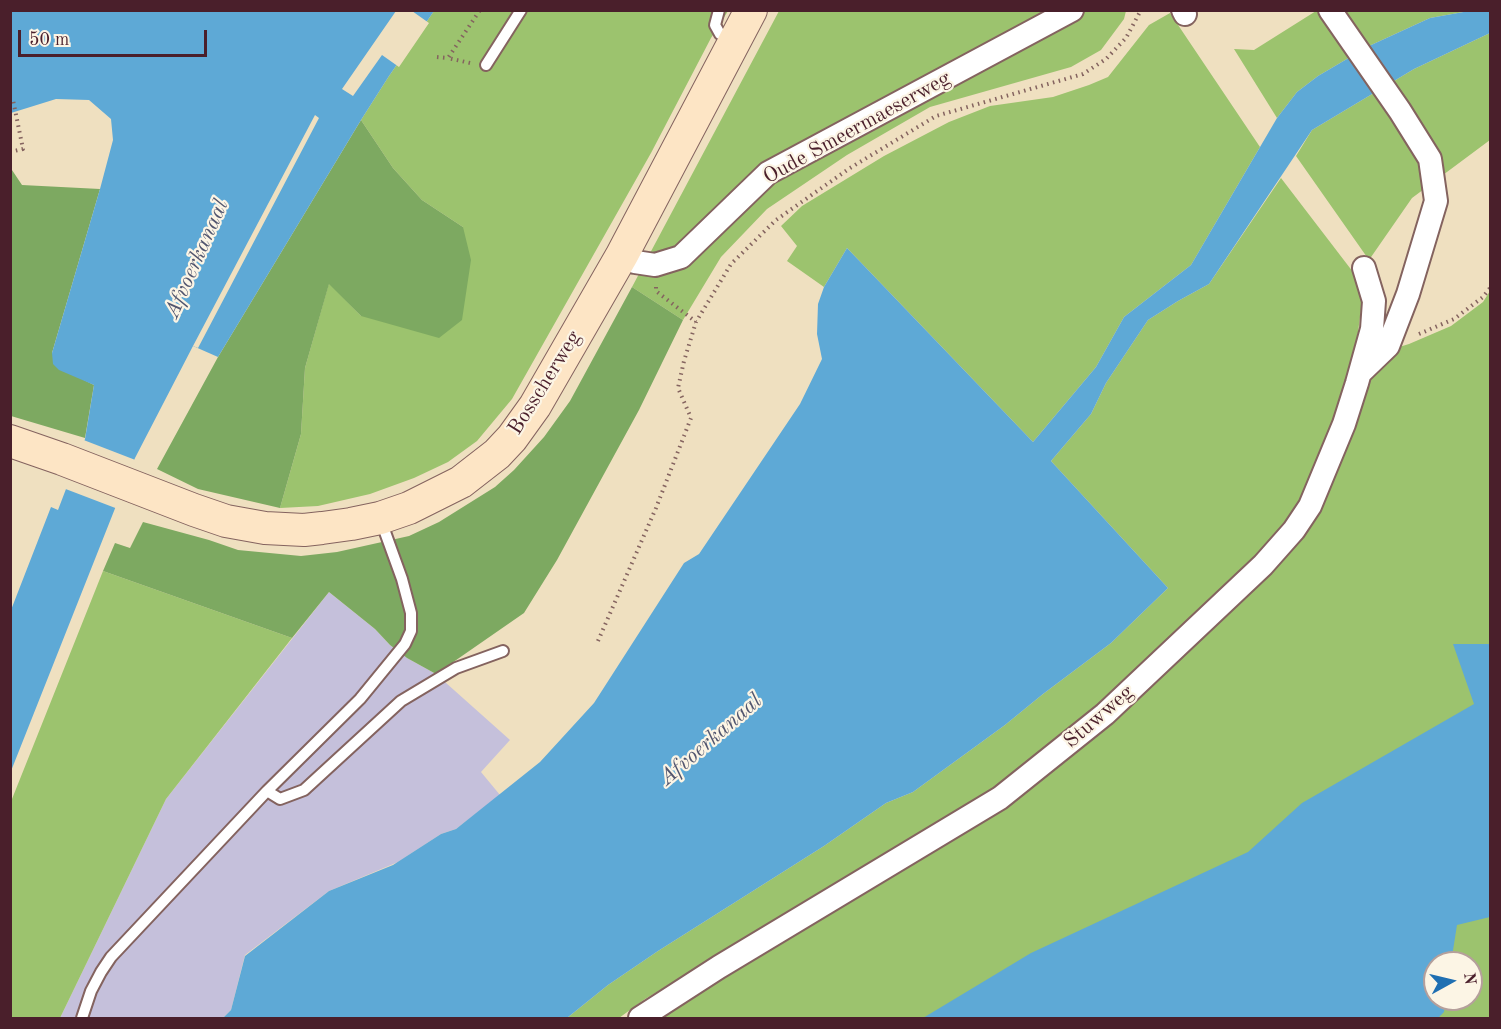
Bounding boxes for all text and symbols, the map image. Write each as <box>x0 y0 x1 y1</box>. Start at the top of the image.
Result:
scale bar <box>21 18 210 56</box>
text: 50 m <box>29 31 69 49</box>
street label: Oude Smeermaeserweg <box>759 66 955 190</box>
water label: Afvoerkanaal <box>159 196 235 322</box>
street label: Bosscherweg <box>503 326 587 440</box>
street label: Stuwweg <box>1059 680 1139 754</box>
water label: Afvoerkanaal <box>654 688 768 792</box>
north arrow <box>1423 951 1483 1011</box>
text: N <box>1460 972 1478 986</box>

